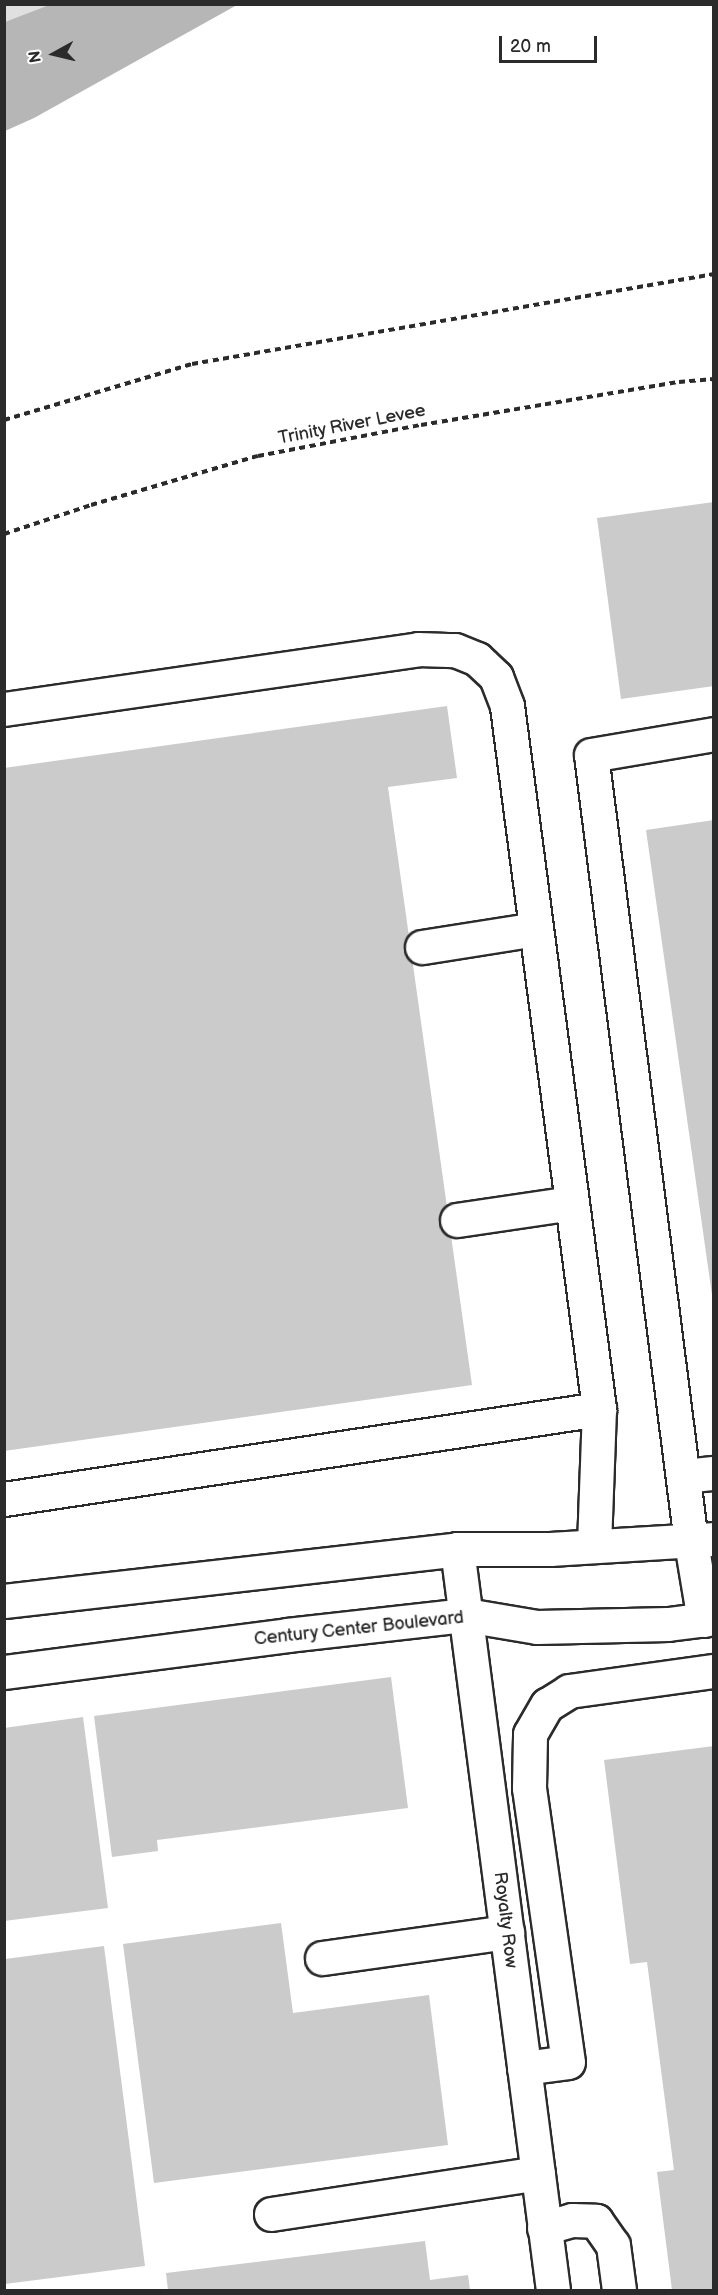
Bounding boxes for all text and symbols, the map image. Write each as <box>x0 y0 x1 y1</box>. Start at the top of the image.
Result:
north arrow <box>24 24 84 84</box>
scale bar <box>502 24 600 62</box>
text: 20 m <box>510 36 551 57</box>
text: N <box>25 49 46 64</box>
street label: Trinity River Levee <box>276 400 428 450</box>
street label: Century Center Boulevard <box>252 1607 466 1651</box>
street label: Royalty Row <box>488 1870 522 1970</box>

